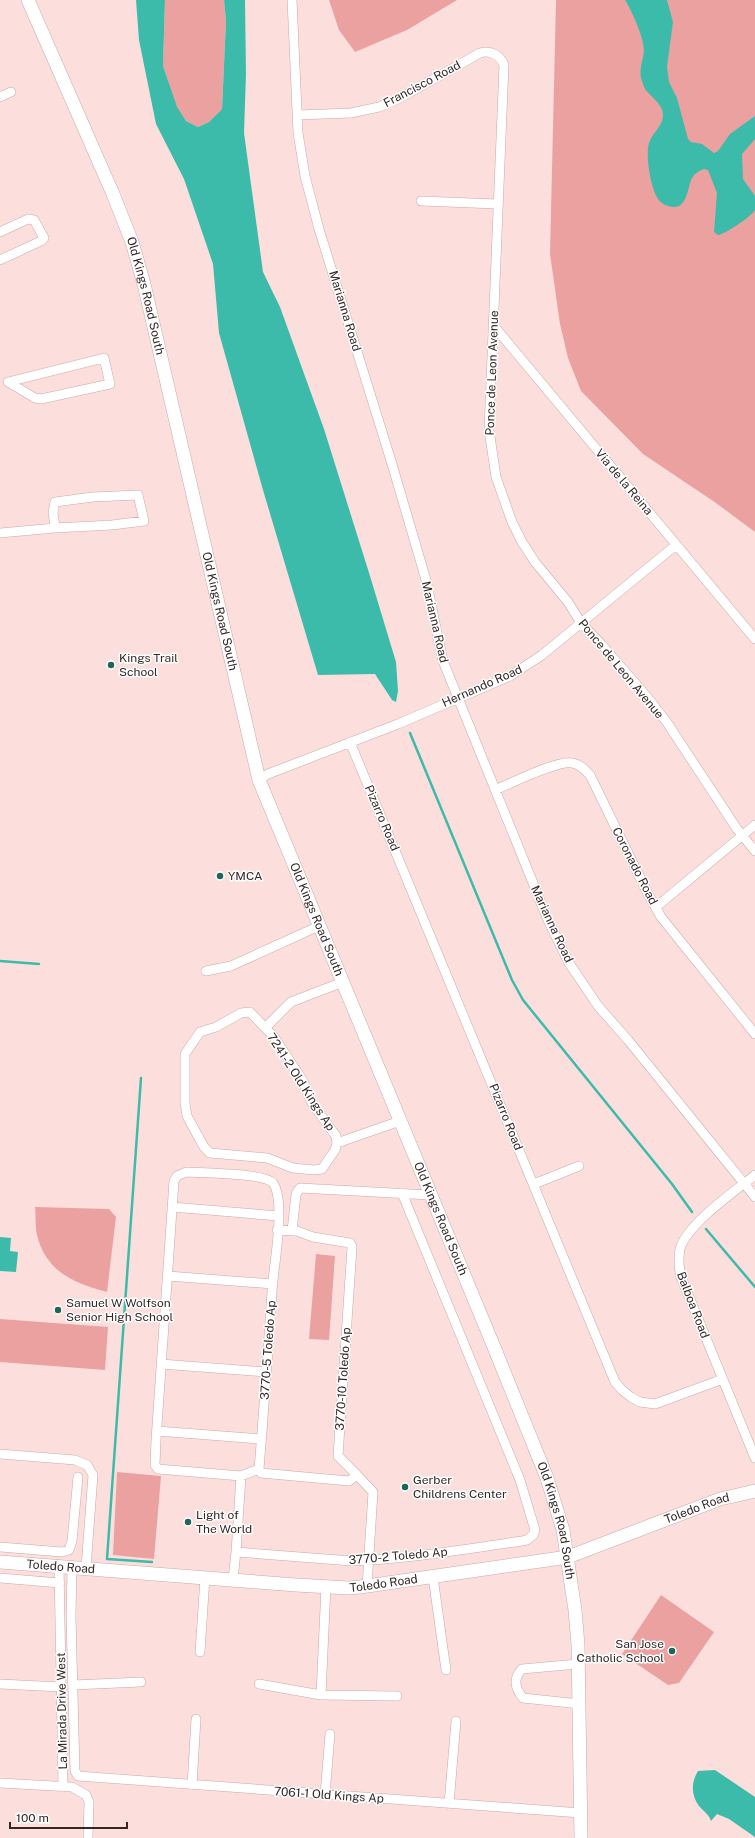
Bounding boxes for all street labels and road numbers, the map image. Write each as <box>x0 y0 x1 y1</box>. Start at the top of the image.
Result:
street label: Francisco Road <box>381 58 463 110</box>
street label: Old Kings Road South <box>124 235 167 356</box>
street label: Marianna Road <box>326 269 364 353</box>
street label: Ponce de Leon Avenue <box>483 310 501 436</box>
street label: Via de la Reina <box>592 446 656 518</box>
street label: Old Kings Road South <box>199 551 240 672</box>
street label: Marianna Road <box>419 580 451 664</box>
street label: Ponce de Leon Avenue <box>575 616 667 722</box>
street label: Hernando Road <box>440 662 524 710</box>
street label: Pizarro Road <box>362 783 402 853</box>
street label: Coronado Road <box>609 825 661 907</box>
street label: Old Kings Road South <box>287 861 346 978</box>
street label: Marianna Road <box>528 883 576 965</box>
street label: 7241-2 Old Kings Ap <box>264 1031 338 1133</box>
street label: Pizarro Road <box>486 1082 526 1152</box>
street label: Old Kings Road South <box>411 1160 470 1277</box>
street label: Balboa Road <box>674 1270 712 1340</box>
street label: 3770-5 Toledo Ap <box>258 1300 278 1400</box>
street label: 3770-10 Toledo Ap <box>332 1327 354 1431</box>
street label: Old Kings Road South <box>534 1460 577 1580</box>
street label: Toledo Road <box>662 1490 731 1527</box>
street label: 3770-2 Toledo Ap <box>348 1545 448 1567</box>
street label: Toledo Road <box>26 1557 96 1576</box>
street label: Toledo Road <box>349 1572 419 1595</box>
street label: La Mirada Drive West <box>54 1652 70 1770</box>
street label: 7061-1 Old Kings Ap <box>274 1784 384 1806</box>

